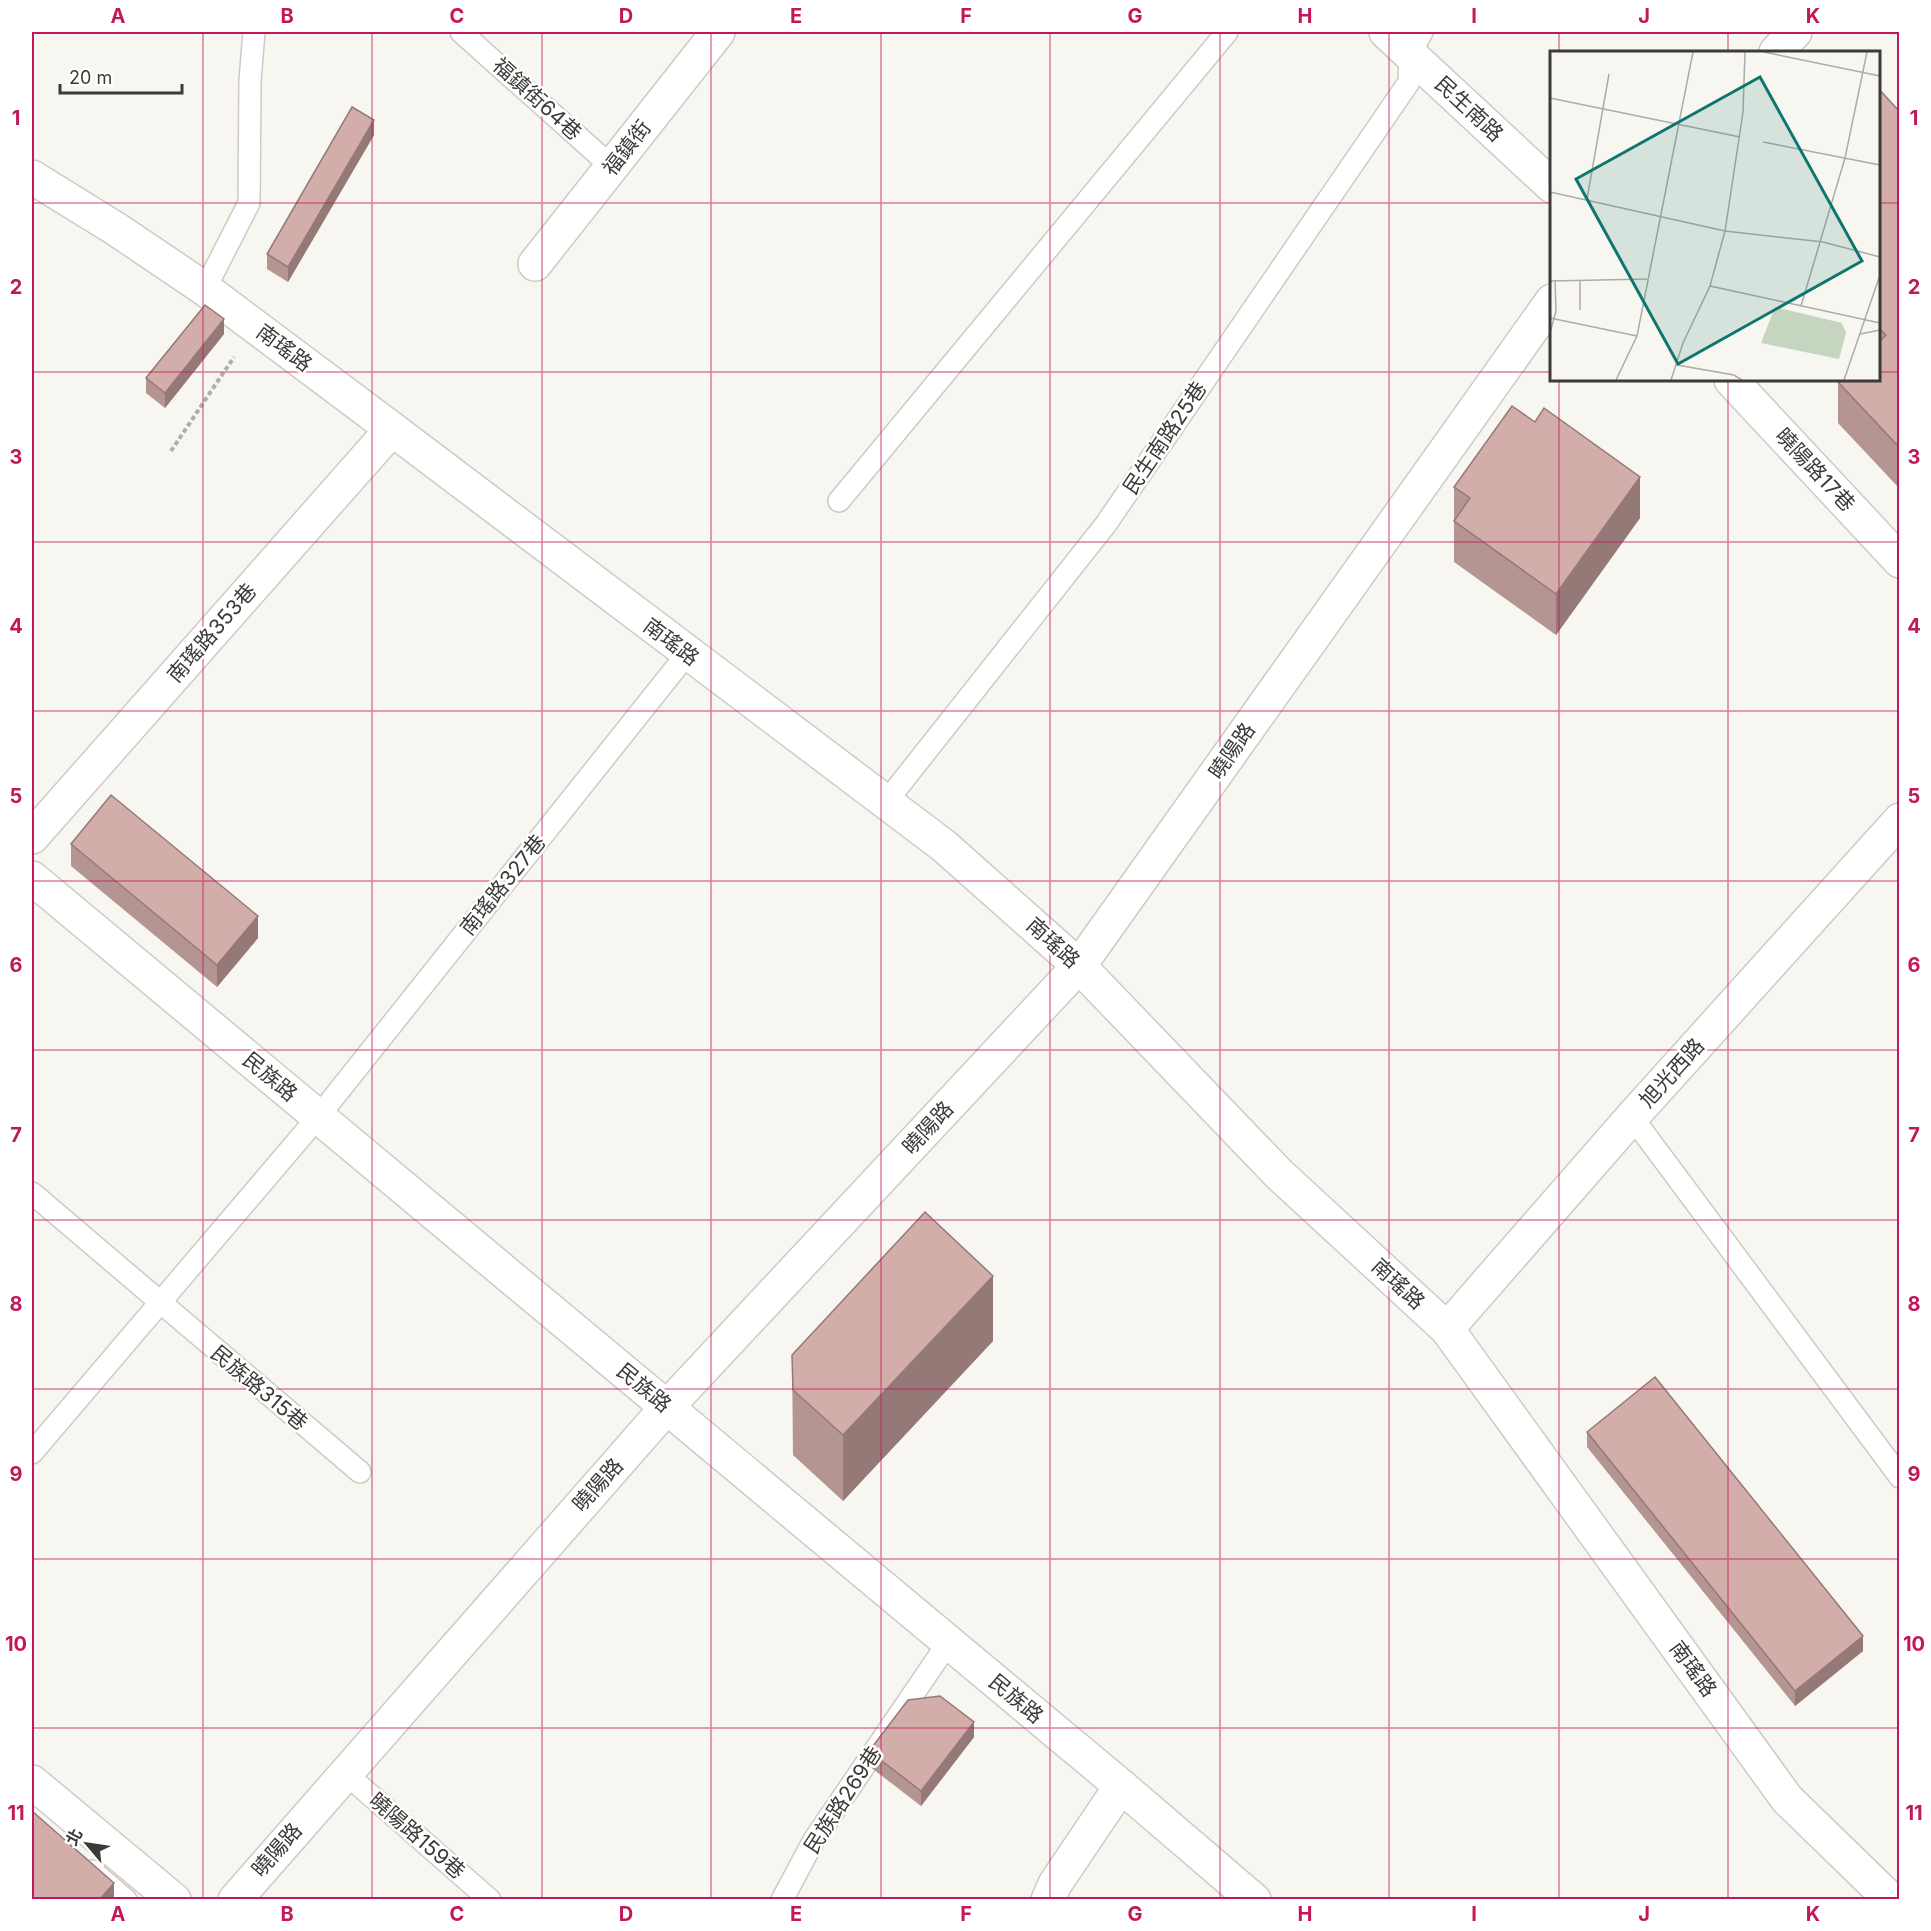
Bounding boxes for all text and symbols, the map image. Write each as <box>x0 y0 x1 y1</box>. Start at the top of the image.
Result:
text: A <box>111 4 126 28</box>
text: B <box>280 4 294 28</box>
text: C <box>450 4 464 28</box>
text: D <box>619 4 633 28</box>
text: E <box>790 4 802 28</box>
text: F <box>960 4 972 28</box>
text: G <box>1127 4 1143 28</box>
text: H <box>1298 4 1312 28</box>
text: I <box>1471 4 1477 28</box>
text: J <box>1638 4 1650 28</box>
text: K <box>1806 4 1820 28</box>
inset map <box>1550 51 1880 381</box>
street label: 福鎮街64巷 <box>488 52 587 145</box>
scale bar <box>60 57 182 95</box>
text: 20 m <box>69 67 112 88</box>
street label: 民生南路 <box>1430 71 1509 146</box>
text: 1 <box>12 106 20 130</box>
text: 1 <box>1910 106 1918 130</box>
street label: 福鎮街 <box>597 115 656 180</box>
text: 2 <box>10 275 22 299</box>
text: 2 <box>1908 275 1920 299</box>
street label: 南瑤路 <box>252 319 317 377</box>
street label: 民生南路25巷 <box>1118 377 1211 499</box>
street label: 曉陽路17巷 <box>1771 423 1860 516</box>
text: 3 <box>10 445 22 469</box>
text: 3 <box>1908 445 1920 469</box>
street label: 南瑤路353巷 <box>162 578 261 687</box>
street label: 南瑤路 <box>639 613 704 671</box>
text: 4 <box>9 614 23 638</box>
text: 4 <box>1907 614 1921 638</box>
street label: 曉陽路 <box>1203 718 1260 784</box>
text: 5 <box>10 784 22 808</box>
text: 5 <box>1908 784 1920 808</box>
street label: 南瑤路327巷 <box>455 830 551 940</box>
street label: 南瑤路 <box>1022 912 1085 973</box>
text: 6 <box>10 953 23 977</box>
text: 6 <box>1908 953 1921 977</box>
street label: 旭光西路 <box>1634 1033 1709 1112</box>
street label: 民族路 <box>238 1047 302 1106</box>
street label: 曉陽路 <box>897 1096 958 1159</box>
text: 7 <box>10 1123 22 1147</box>
text: 7 <box>1908 1123 1920 1147</box>
street label: 南瑤路 <box>1367 1253 1430 1314</box>
text: 8 <box>9 1292 23 1316</box>
text: 8 <box>1907 1292 1921 1316</box>
street label: 民族路315巷 <box>206 1340 313 1435</box>
street label: 民族路 <box>612 1358 676 1417</box>
street label: 曉陽路 <box>567 1453 628 1516</box>
text: 9 <box>10 1462 23 1486</box>
text: 9 <box>1908 1462 1921 1486</box>
text: 10 <box>5 1632 27 1656</box>
text: 10 <box>1903 1632 1925 1656</box>
street label: 南瑤路 <box>1665 1636 1722 1702</box>
street label: 民族路 <box>984 1669 1048 1728</box>
street label: 民族路269巷 <box>799 1741 887 1858</box>
street label: 曉陽路159巷 <box>364 1787 470 1884</box>
text: 11 <box>7 1801 25 1825</box>
text: 11 <box>1905 1801 1923 1825</box>
north arrow <box>57 1814 117 1874</box>
street label: 曉陽路 <box>247 1818 307 1882</box>
text: 北 <box>61 1825 87 1849</box>
text: A <box>111 1902 126 1926</box>
text: B <box>280 1902 294 1926</box>
text: C <box>450 1902 464 1926</box>
text: D <box>619 1902 633 1926</box>
text: E <box>790 1902 802 1926</box>
text: F <box>960 1902 972 1926</box>
text: G <box>1127 1902 1143 1926</box>
text: H <box>1298 1902 1312 1926</box>
text: I <box>1471 1902 1477 1926</box>
text: J <box>1638 1902 1650 1926</box>
text: K <box>1806 1902 1820 1926</box>

